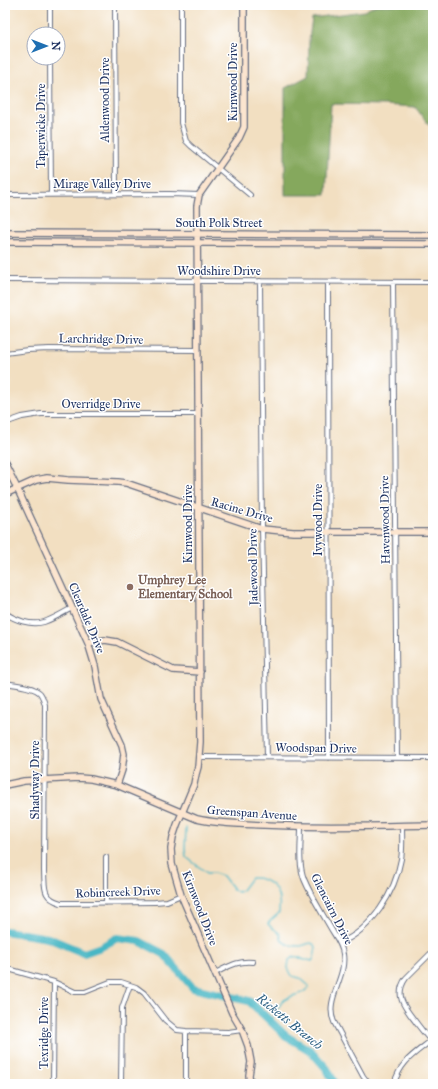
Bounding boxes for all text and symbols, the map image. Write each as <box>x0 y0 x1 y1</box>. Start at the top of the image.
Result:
north arrow <box>26 26 66 66</box>
text: N <box>49 41 62 51</box>
street label: Kirnwood Drive <box>226 42 240 122</box>
street label: Aldenwood Drive <box>98 57 112 144</box>
street label: Taperwicke Drive <box>34 83 48 169</box>
street label: Mirage Valley Drive <box>53 177 151 192</box>
street label: South Polk Street <box>176 216 263 230</box>
street label: Woodshire Drive <box>177 264 261 278</box>
street label: Larchridge Drive <box>58 331 144 348</box>
street label: Overridge Drive <box>62 397 140 412</box>
street label: Havenwood Drive <box>377 476 393 564</box>
street label: Kirnwood Drive <box>181 484 195 564</box>
street label: Ivywood Drive <box>311 484 325 556</box>
street label: Racine Drive <box>209 494 275 526</box>
street label: Jadewood Drive <box>245 528 262 608</box>
place label: Umphrey Lee Elementary School <box>138 573 233 602</box>
street label: Cleardale Drive <box>66 581 108 655</box>
marker: Umphrey Lee Elementary School <box>125 582 135 592</box>
street label: Woodspan Drive <box>275 740 357 756</box>
street label: Shadyway Drive <box>28 741 42 819</box>
street label: Greenspan Avenue <box>207 803 297 823</box>
street label: Kirnwood Drive <box>179 869 221 947</box>
street label: Glencairn Drive <box>308 871 356 947</box>
street label: Robincreek Drive <box>75 884 161 900</box>
water label: Ricketts Branch <box>252 990 326 1054</box>
street label: Texridge Drive <box>37 997 52 1069</box>

